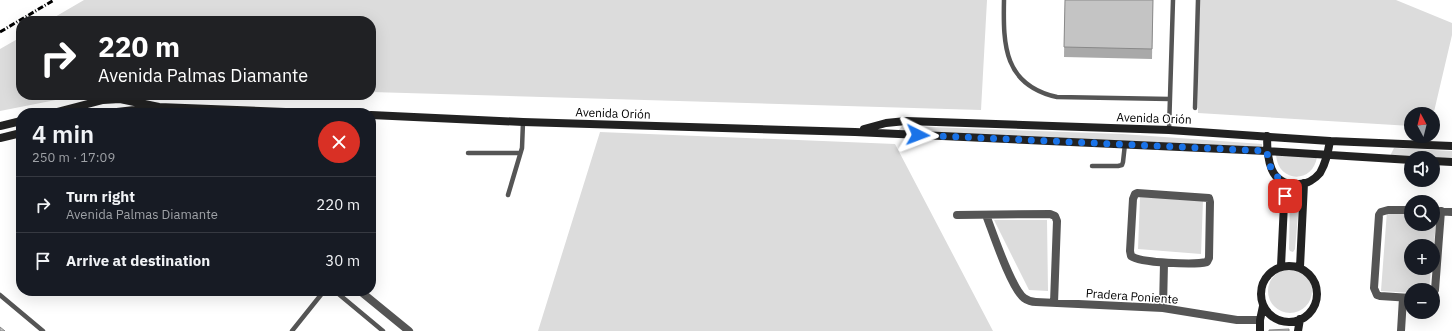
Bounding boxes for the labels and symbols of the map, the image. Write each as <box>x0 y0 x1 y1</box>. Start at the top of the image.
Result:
street label: Avenida Orión <box>575 104 651 122</box>
north arrow <box>1404 107 1440 143</box>
street label: Avenida Orión <box>1116 109 1192 127</box>
position arrow <box>897 114 939 156</box>
pin <box>1268 179 1302 213</box>
street label: Pradera Poniente <box>1085 285 1179 307</box>

